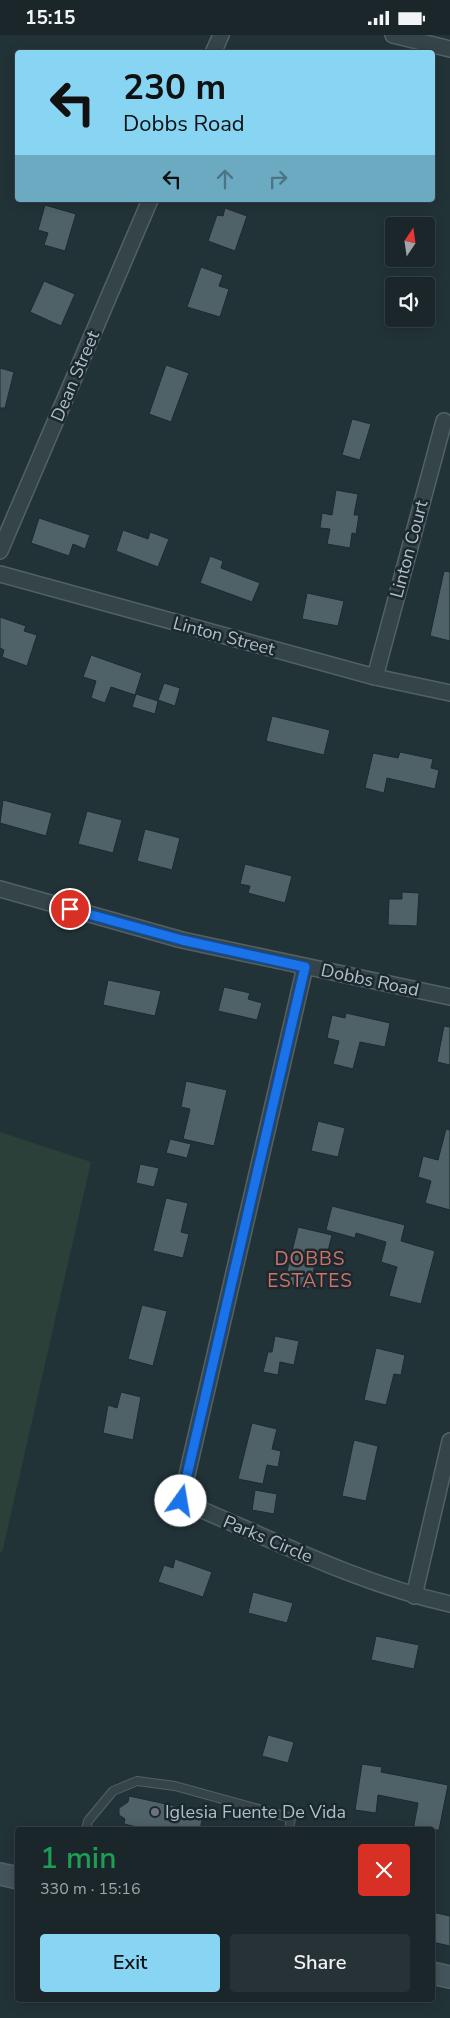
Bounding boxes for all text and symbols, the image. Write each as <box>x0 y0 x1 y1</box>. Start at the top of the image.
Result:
text: 15:15 <box>25 5 75 31</box>
text: 230 m <box>123 64 226 111</box>
icon: left <box>40 70 105 135</box>
text: Dobbs Road <box>123 109 245 139</box>
icon: left <box>158 165 186 193</box>
icon: ahead <box>211 165 239 193</box>
icon: right <box>264 165 292 193</box>
north arrow <box>385 217 435 267</box>
map controls <box>385 217 435 327</box>
button: sound <box>385 277 435 327</box>
street label: Dean Street <box>45 326 105 425</box>
street label: Linton Court <box>384 497 434 600</box>
street label: Linton Street <box>170 611 278 661</box>
pin <box>49 888 91 930</box>
icon: arrive <box>56 895 84 923</box>
street label: Dobbs Road <box>319 958 421 1002</box>
district label: DOBBS ESTATES <box>267 1246 353 1294</box>
position arrow <box>154 1474 206 1526</box>
street label: Parks Circle <box>220 1509 316 1569</box>
place label: Iglesia Fuente De Vida <box>165 1800 346 1824</box>
marker: Iglesia Fuente De Vida <box>149 1806 161 1818</box>
text: 1 min <box>40 1838 116 1879</box>
button: close <box>358 1844 410 1896</box>
text: 330 m · 15:16 <box>40 1878 141 1900</box>
button: Exit <box>40 1934 220 1992</box>
button: Share <box>230 1934 410 1992</box>

